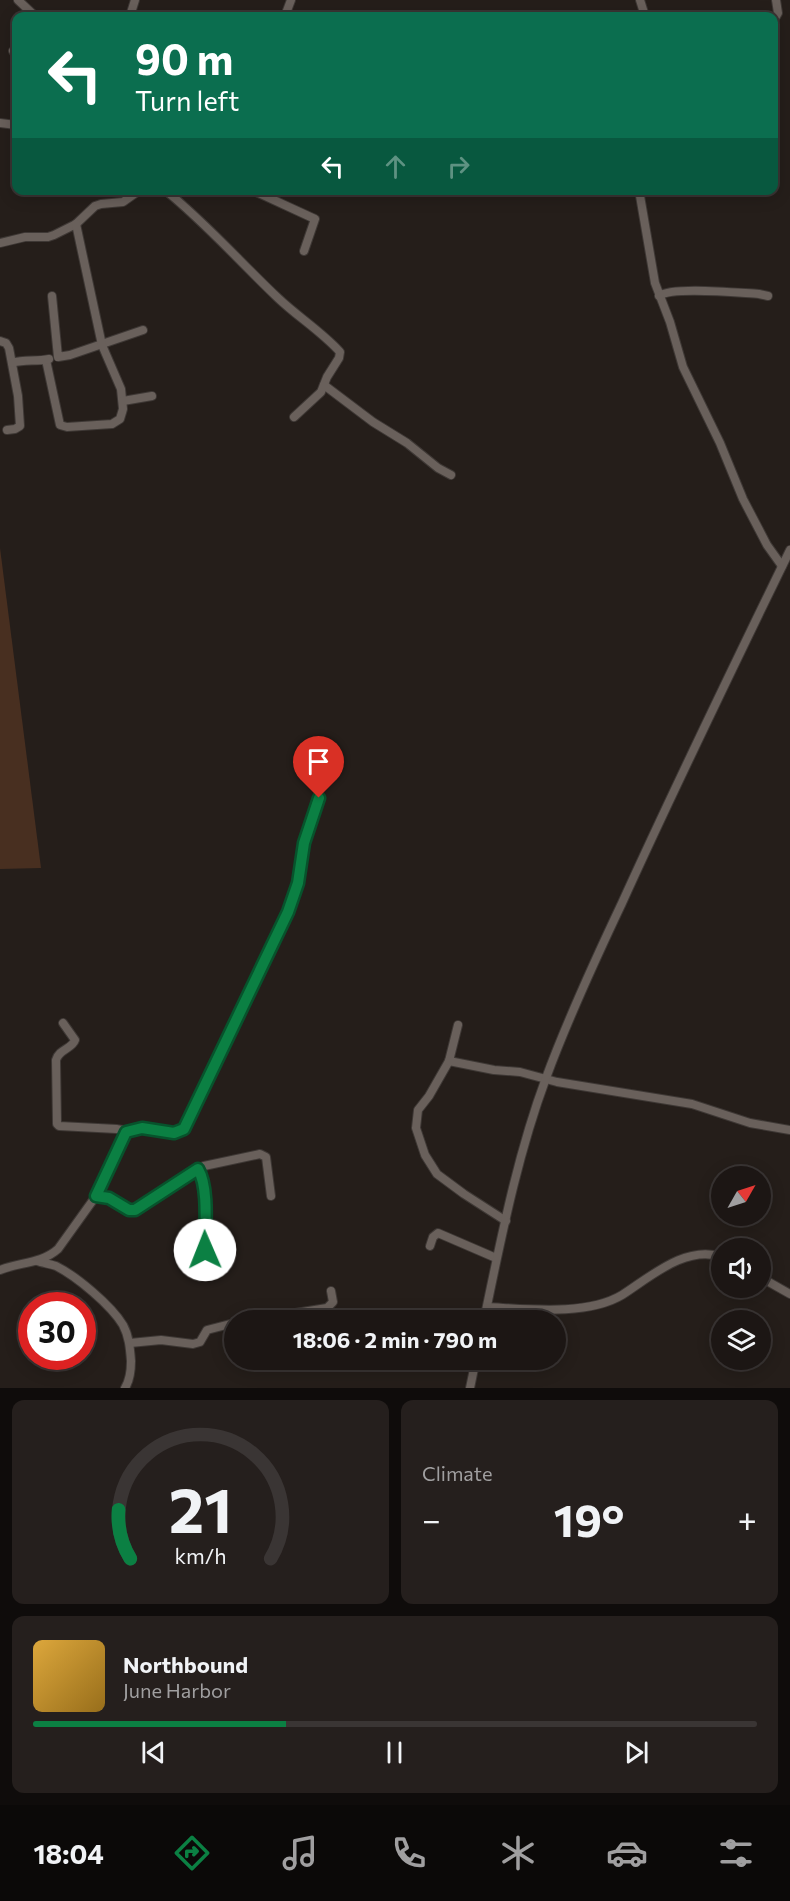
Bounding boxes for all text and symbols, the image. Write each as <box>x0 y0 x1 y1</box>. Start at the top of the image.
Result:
text: 90 m <box>135 32 234 84</box>
icon: left <box>36 36 114 114</box>
text: Turn left <box>135 84 239 117</box>
icon: left <box>316 150 349 183</box>
icon: ahead <box>379 150 412 183</box>
icon: right <box>442 150 475 183</box>
pin <box>293 736 344 798</box>
icon: arrive <box>302 745 335 778</box>
north arrow <box>711 1166 771 1226</box>
map controls <box>711 1166 771 1370</box>
position arrow <box>173 1218 237 1282</box>
button: sound <box>711 1238 771 1298</box>
speed limit sign: 30 <box>18 1292 96 1370</box>
button: layers <box>711 1310 771 1370</box>
text: 18:06 · 2 min · 790 m <box>293 1326 497 1353</box>
text: Climate <box>422 1461 492 1485</box>
text: 21 <box>169 1470 232 1546</box>
text: 19° <box>554 1491 624 1546</box>
text: − <box>422 1498 441 1539</box>
text: + <box>738 1498 757 1539</box>
text: km/h <box>174 1542 227 1568</box>
text: Northbound <box>123 1651 248 1678</box>
text: June Harbor <box>123 1678 231 1702</box>
icon: previous <box>137 1736 170 1769</box>
icon: pause <box>378 1736 411 1769</box>
icon: next <box>620 1736 653 1769</box>
icon: directions <box>171 1832 213 1874</box>
icon: music <box>279 1832 321 1874</box>
icon: phone <box>388 1832 430 1874</box>
icon: climate <box>497 1832 539 1874</box>
icon: car <box>606 1832 648 1874</box>
icon: filters <box>715 1832 757 1874</box>
text: 18:04 <box>33 1837 104 1870</box>

